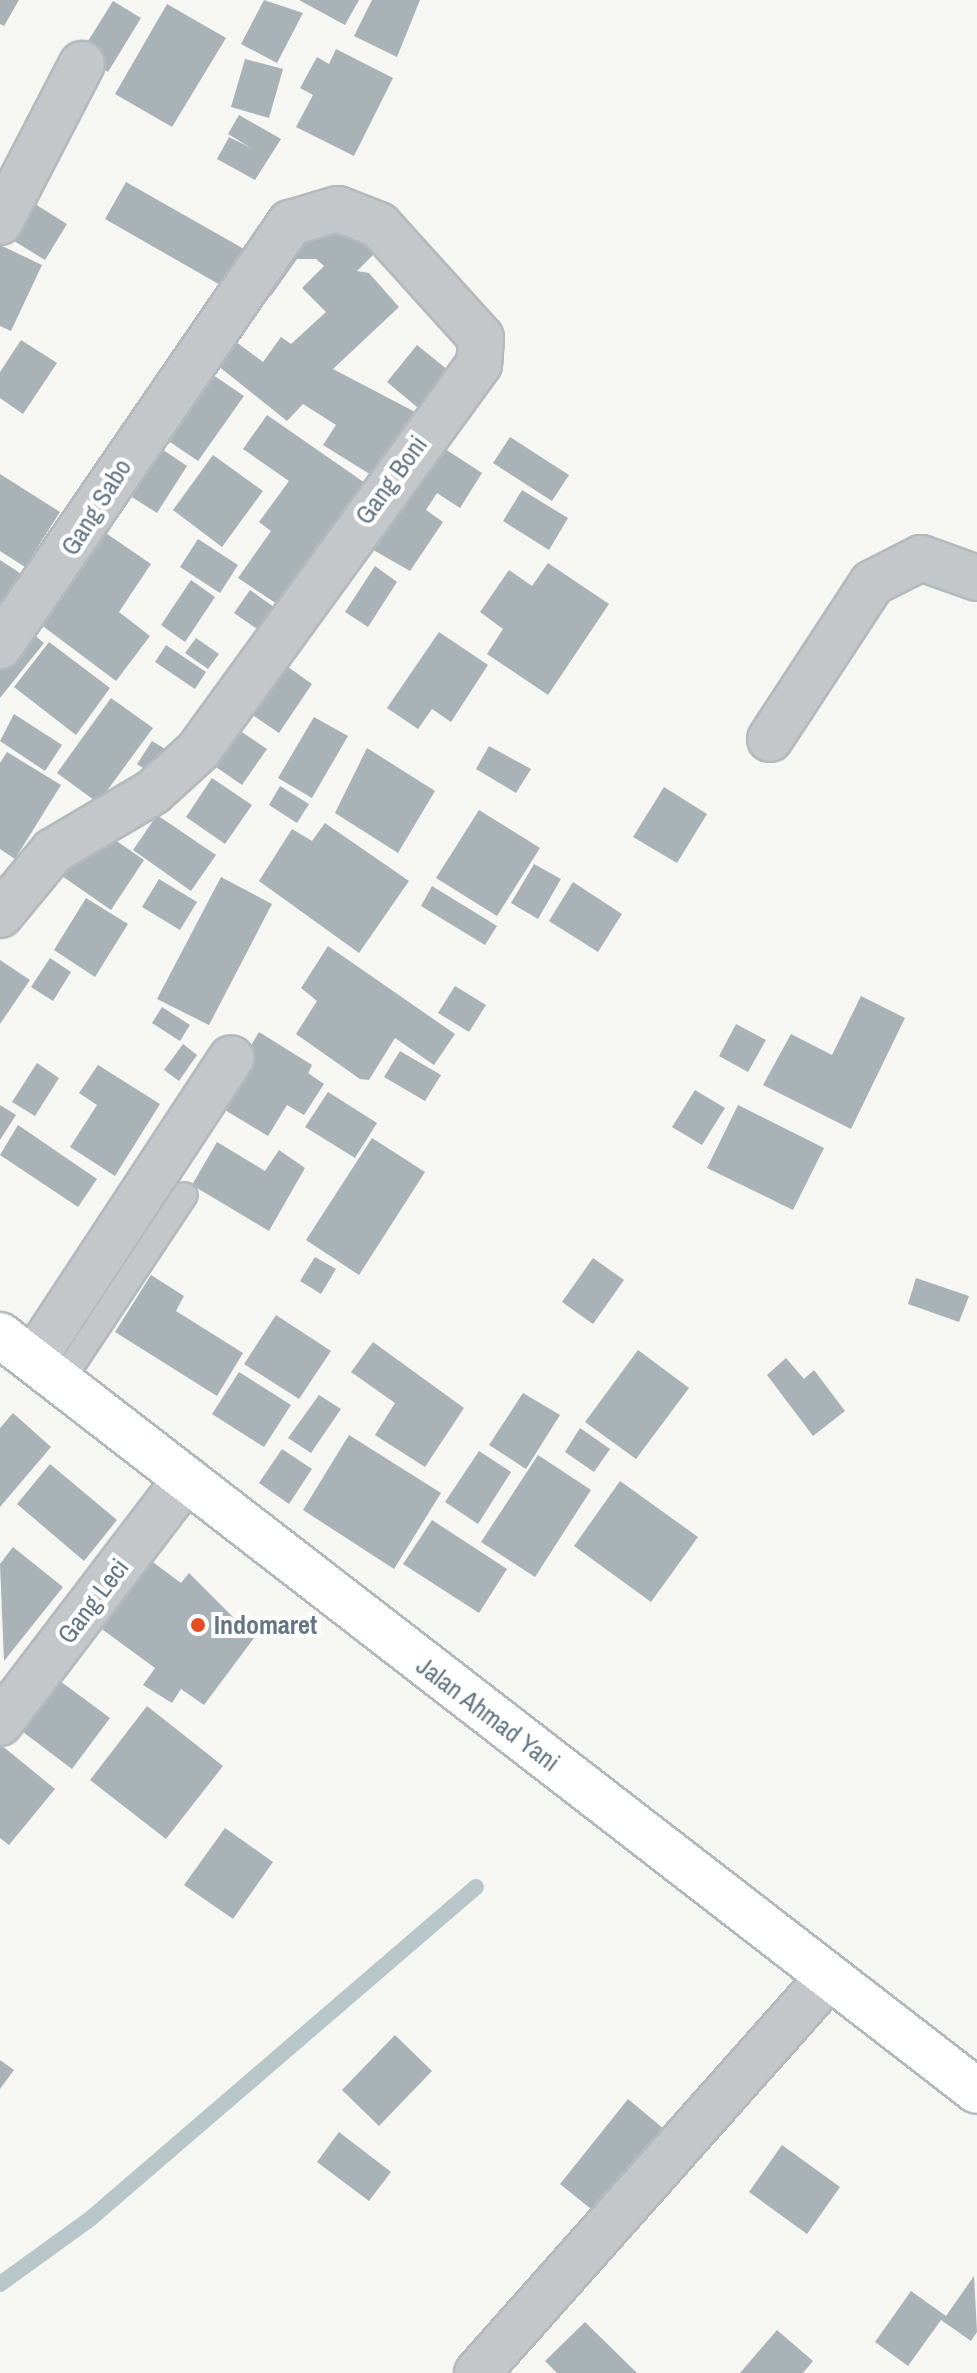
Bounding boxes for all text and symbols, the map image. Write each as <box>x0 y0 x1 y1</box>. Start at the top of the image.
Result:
street label: Gang Boni <box>348 430 434 530</box>
street label: Gang Sabo <box>54 453 138 561</box>
street label: Gang Leci <box>51 1552 135 1650</box>
place label: Indomaret <box>214 1609 317 1641</box>
marker: Indomaret <box>189 1616 207 1634</box>
street label: Jalan Ahmad Yani <box>410 1650 566 1778</box>

